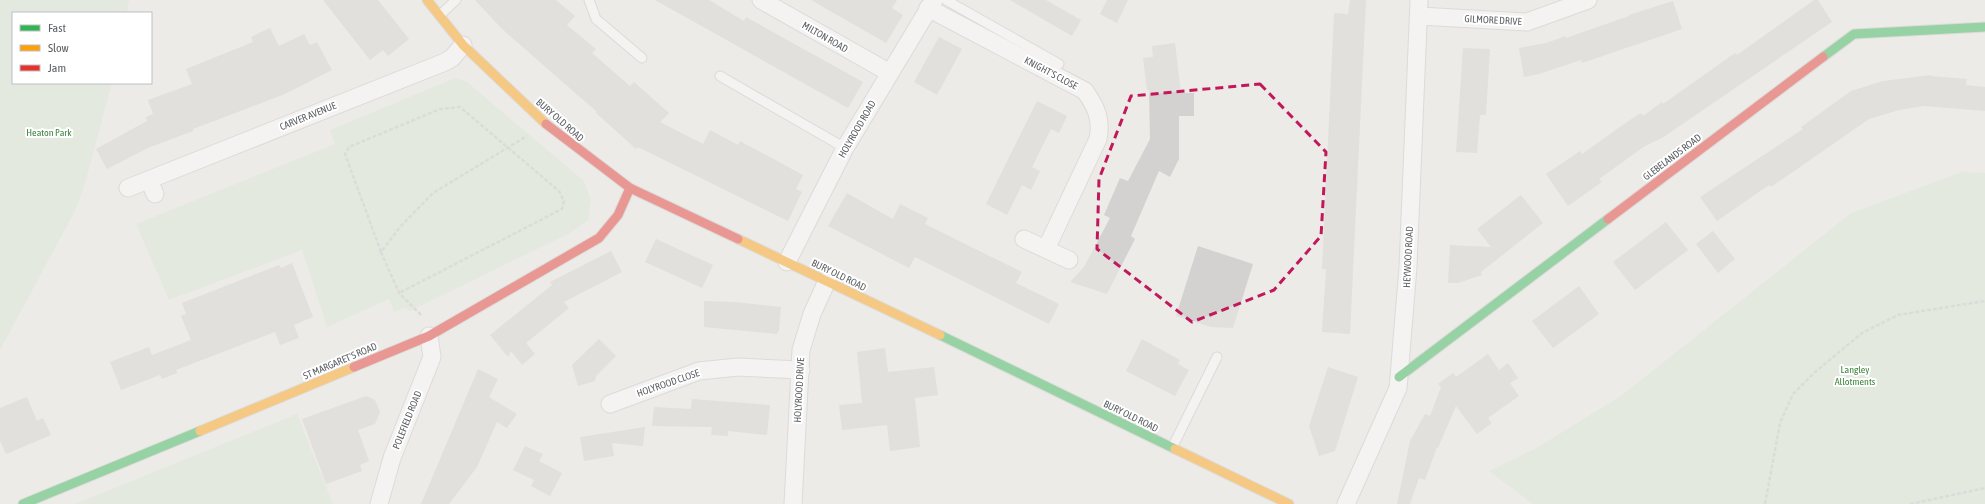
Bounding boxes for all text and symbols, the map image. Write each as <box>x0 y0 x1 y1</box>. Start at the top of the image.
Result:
legend <box>12 12 152 84</box>
street label: GILMORE DRIVE <box>1464 13 1523 27</box>
street label: MILTON ROAD <box>800 20 850 55</box>
text: Fast <box>48 21 66 35</box>
text: Slow <box>48 41 69 55</box>
street label: KNIGHT'S CLOSE <box>1023 54 1080 92</box>
text: Jam <box>48 61 66 75</box>
street label: BURY OLD ROAD <box>534 96 586 144</box>
street label: HOLYROOD ROAD <box>836 98 878 159</box>
street label: CARVER AVENUE <box>278 99 338 132</box>
park label: Heaton Park <box>26 127 72 138</box>
street label: GLEBELANDS ROAD <box>1641 131 1703 182</box>
street label: HEYWOOD ROAD <box>1401 226 1415 288</box>
street label: BURY OLD ROAD <box>810 257 868 293</box>
street label: ST MARGARET'S ROAD <box>302 340 379 381</box>
street label: HOLYROOD DRIVE <box>792 356 806 423</box>
park label: Langley Allotments <box>1835 364 1876 387</box>
street label: HOLYROOD CLOSE <box>635 367 701 399</box>
street label: POLEFIELD ROAD <box>390 389 424 451</box>
street label: BURY OLD ROAD <box>1102 398 1160 434</box>

